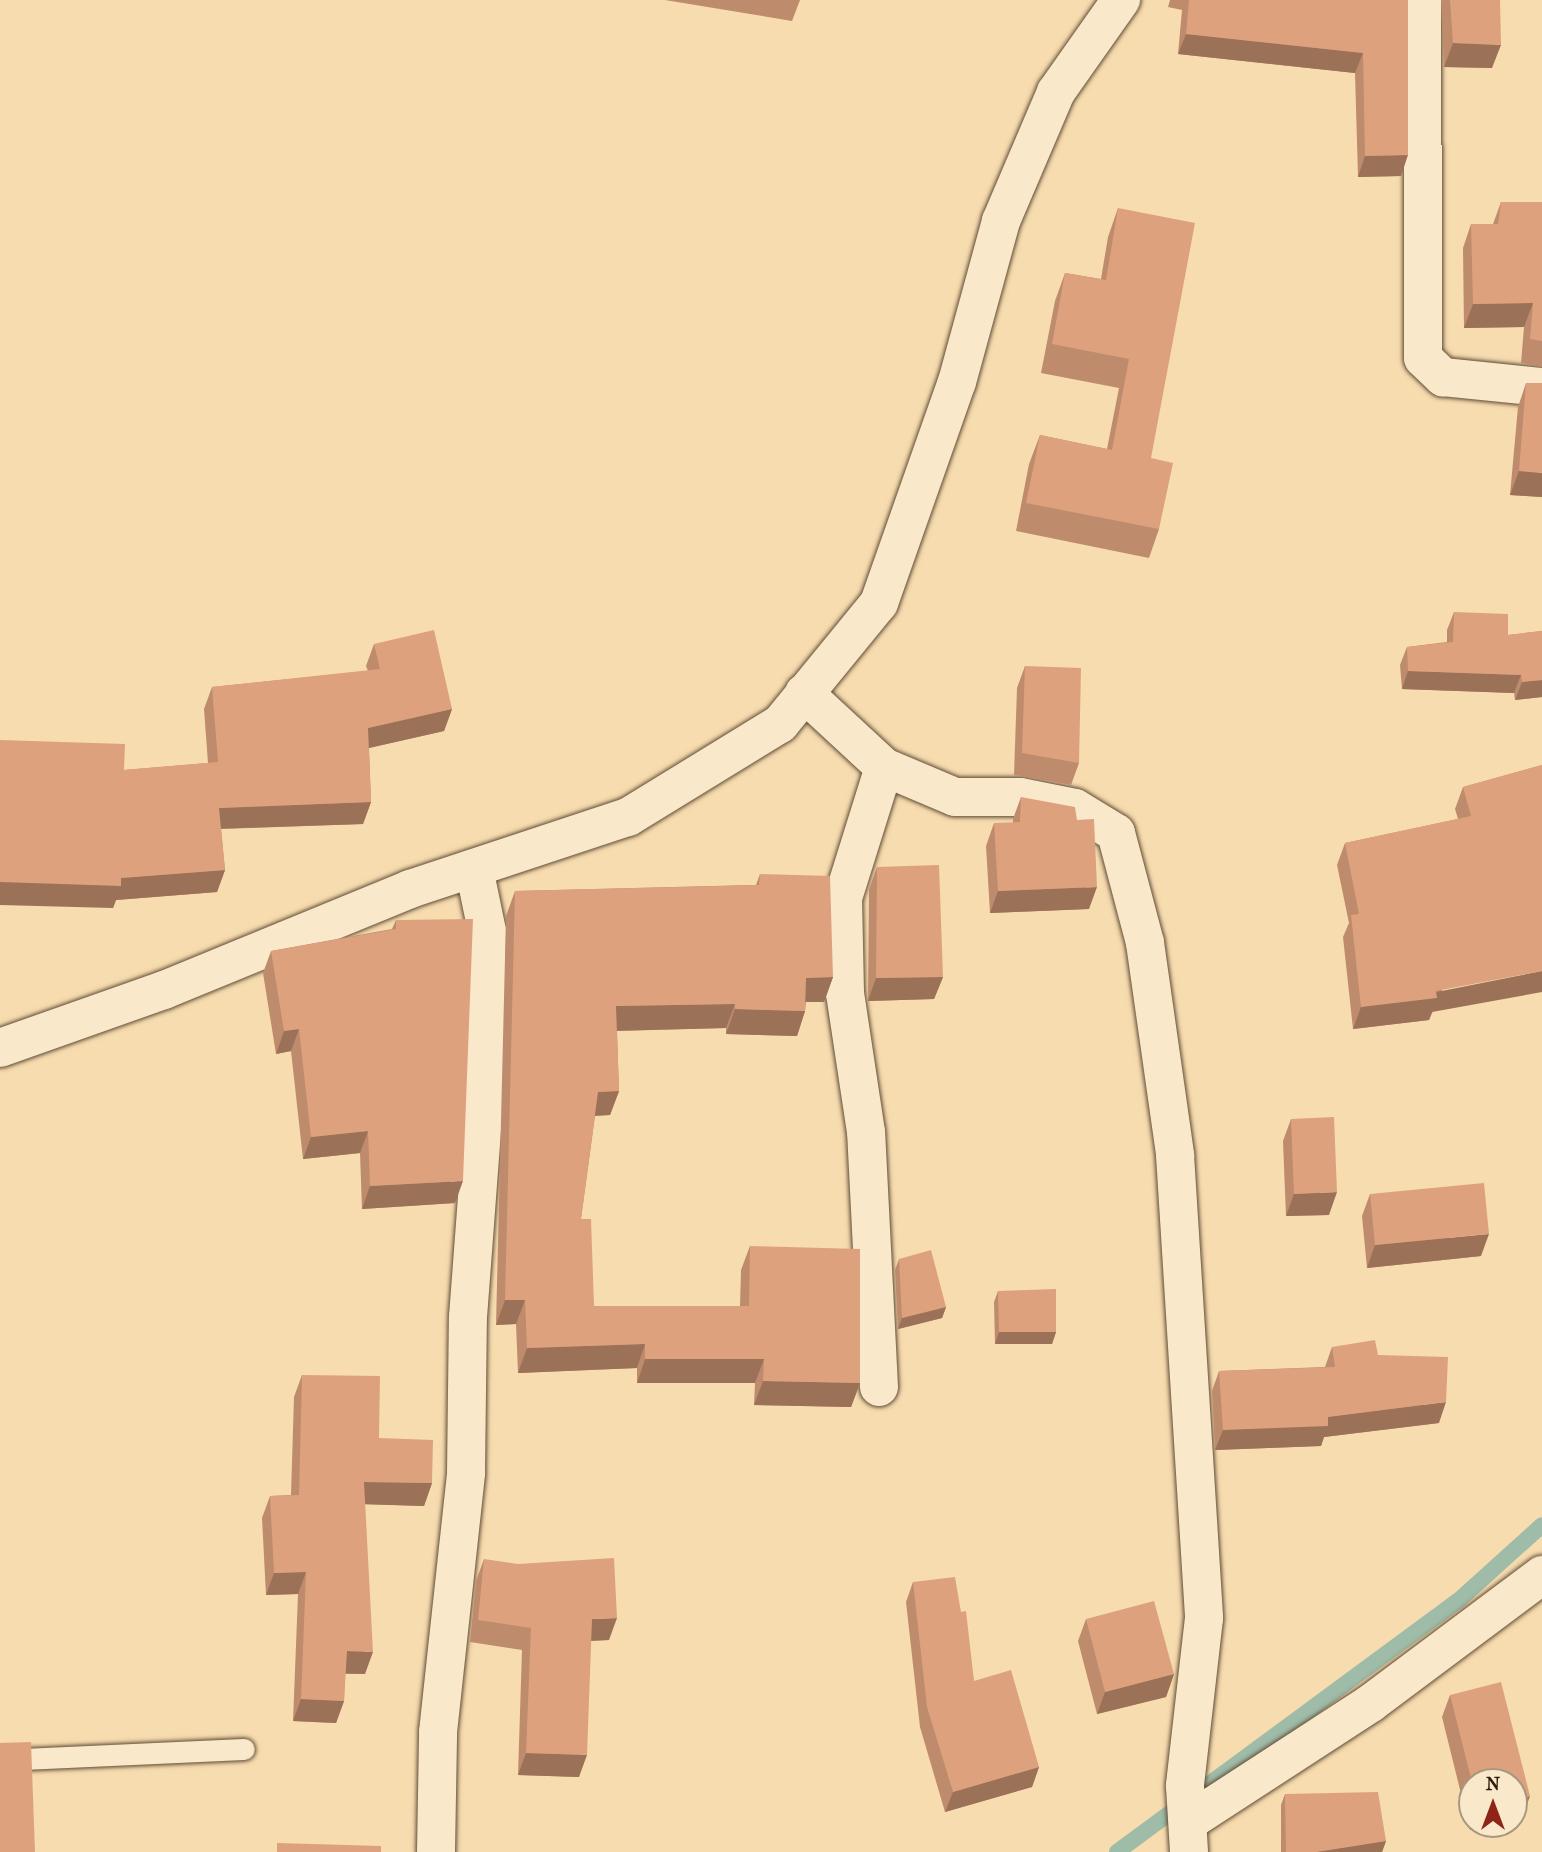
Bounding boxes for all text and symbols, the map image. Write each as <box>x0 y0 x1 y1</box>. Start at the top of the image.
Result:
north arrow <box>1458 1768 1528 1838</box>
text: N <box>1486 1773 1500 1795</box>

